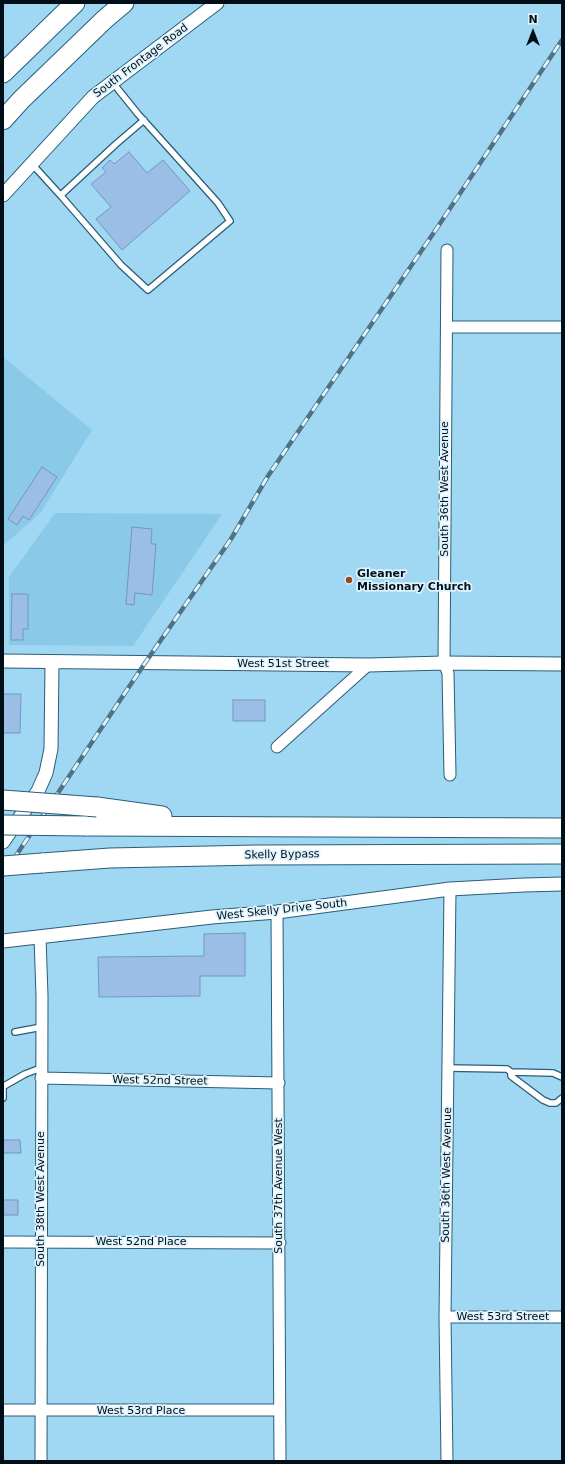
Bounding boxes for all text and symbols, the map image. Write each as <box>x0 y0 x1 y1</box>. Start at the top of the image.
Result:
north arrow <box>513 12 553 52</box>
text: N <box>528 13 538 26</box>
street label: South Frontage Road <box>91 21 191 101</box>
street label: South 36th West Avenue <box>438 421 452 557</box>
place label: Gleaner Missionary Church <box>357 567 471 593</box>
marker: Gleaner Missionary Church <box>344 575 354 585</box>
street label: West 51st Street <box>237 657 329 671</box>
street label: Skelly Bypass <box>244 848 320 862</box>
street label: West Skelly Drive South <box>216 897 348 923</box>
street label: West 52nd Street <box>112 1074 208 1088</box>
street label: South 36th West Avenue <box>439 1107 455 1243</box>
street label: South 37th Avenue West <box>272 1118 286 1254</box>
street label: South 38th West Avenue <box>34 1131 48 1267</box>
street label: West 52nd Place <box>95 1235 187 1249</box>
street label: West 53rd Street <box>457 1310 549 1324</box>
street label: West 53rd Place <box>97 1404 185 1418</box>

